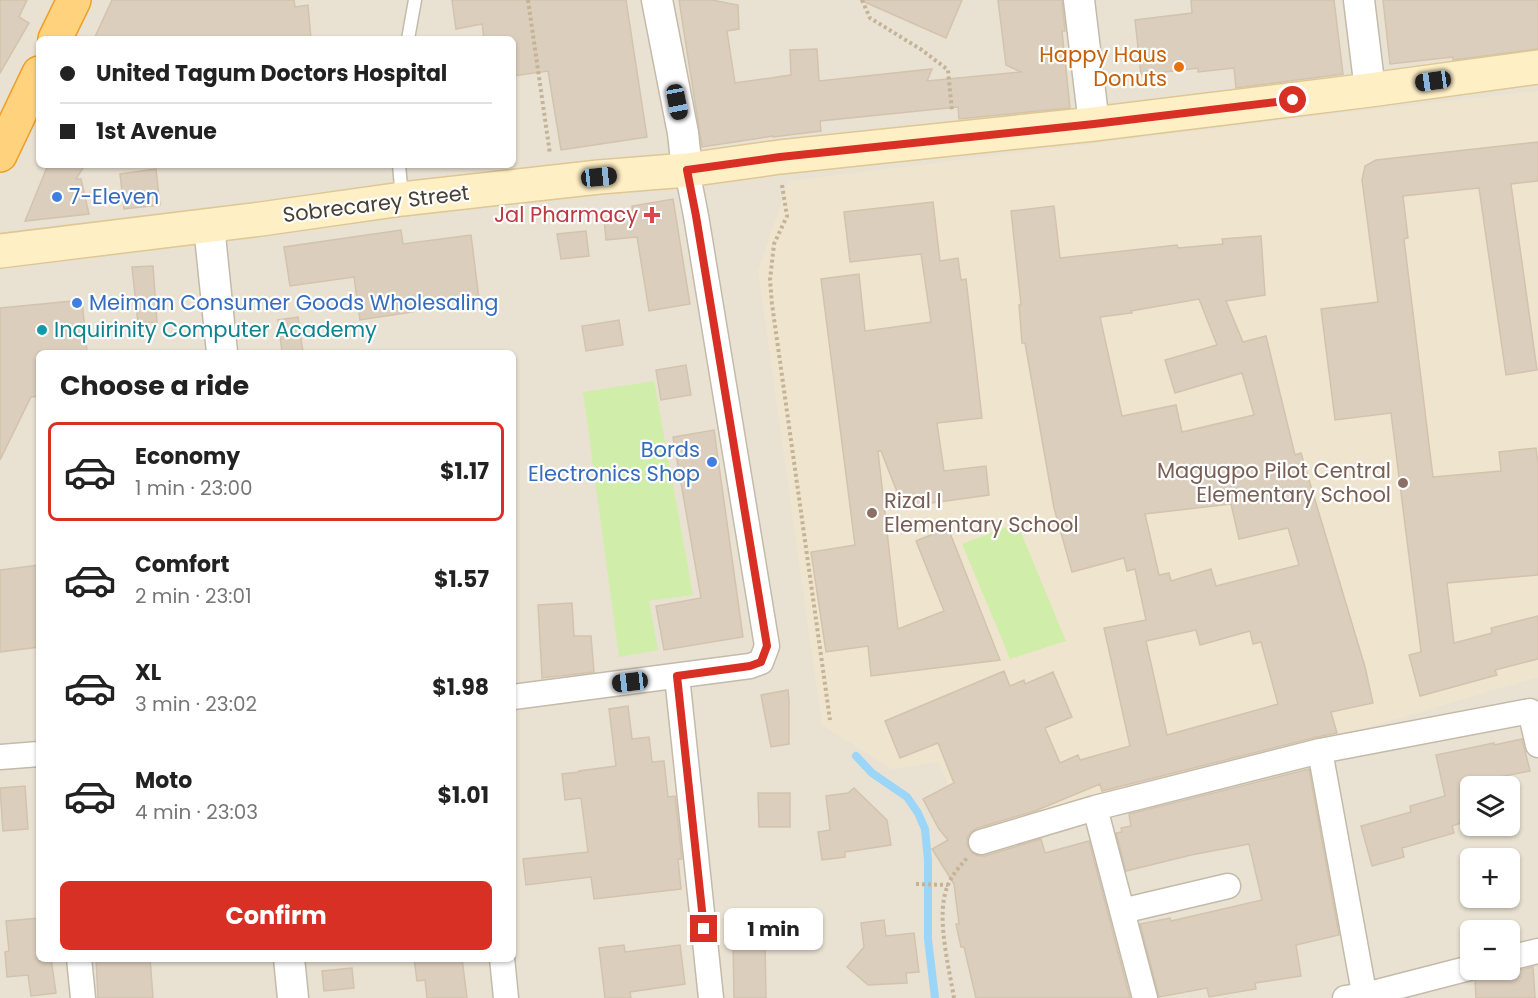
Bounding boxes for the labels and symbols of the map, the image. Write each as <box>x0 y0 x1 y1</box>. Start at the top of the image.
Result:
place label: Happy Haus Donuts <box>1039 40 1167 93</box>
marker: Happy Haus Donuts <box>1172 60 1186 74</box>
car <box>1414 70 1452 92</box>
car <box>665 83 689 121</box>
route start <box>1279 86 1306 113</box>
car <box>580 166 618 188</box>
street label: Sobrecarey Street <box>281 178 471 229</box>
place label: 7-Eleven <box>69 182 159 211</box>
marker: 7-Eleven <box>50 190 64 204</box>
place label: Jal Pharmacy <box>494 200 638 229</box>
marker: Jal Pharmacy <box>643 206 661 224</box>
place label: Meiman Consumer Goods Wholesaling <box>89 288 498 317</box>
marker: Meiman Consumer Goods Wholesaling <box>70 296 84 310</box>
place label: Inquirinity Computer Academy <box>54 315 377 344</box>
marker: Inquirinity Computer Academy <box>35 323 49 337</box>
place label: Bords Electronics Shop <box>528 435 700 488</box>
marker: Bords Electronics Shop <box>705 455 719 469</box>
place label: Magugpo Pilot Central Elementary School <box>1157 456 1391 509</box>
marker: Magugpo Pilot Central Elementary School <box>1396 476 1410 490</box>
place label: Rizal I Elementary School <box>884 486 1079 539</box>
marker: Rizal I Elementary School <box>865 506 879 520</box>
car <box>611 671 649 693</box>
callout: 1 min <box>725 908 824 950</box>
route end <box>690 915 717 942</box>

